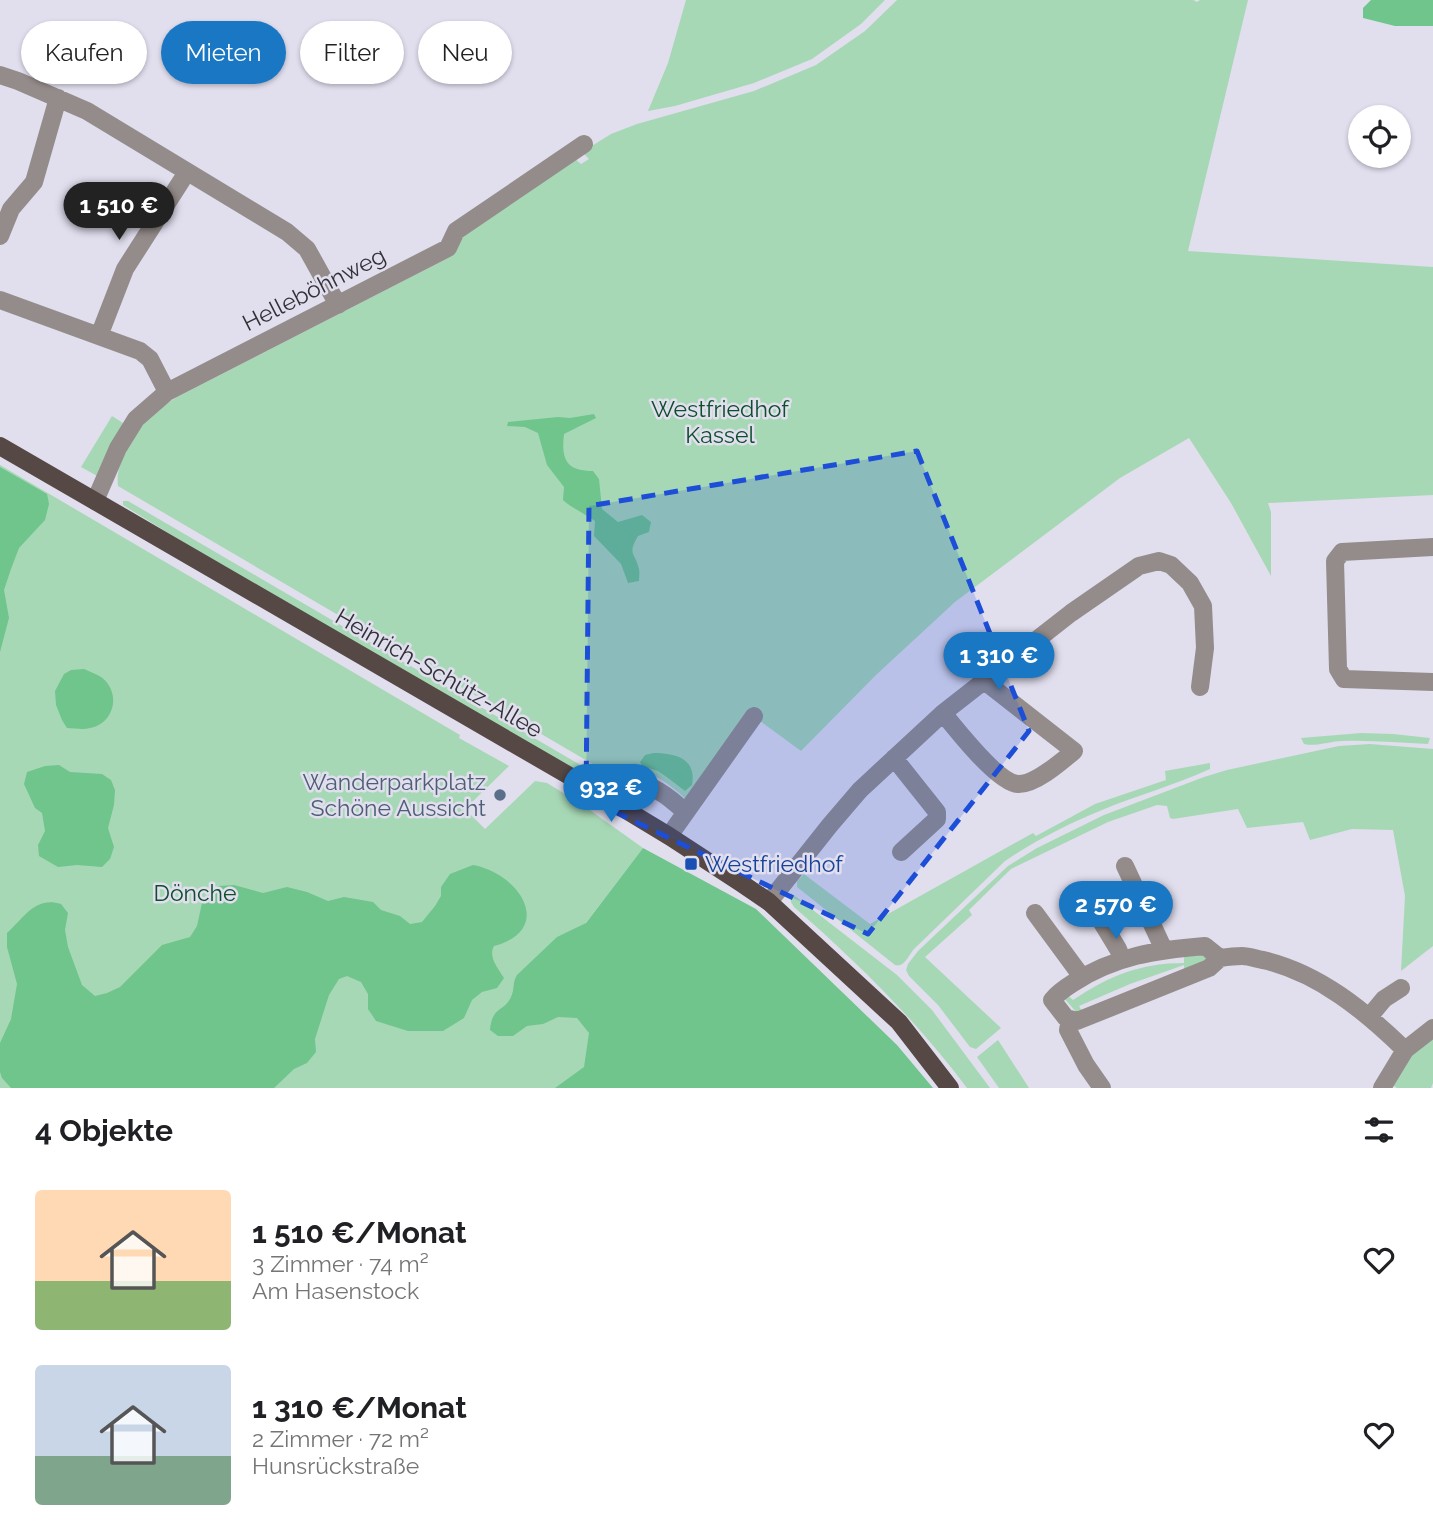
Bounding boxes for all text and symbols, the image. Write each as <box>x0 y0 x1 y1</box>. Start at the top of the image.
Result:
chip: Kaufen <box>21 21 147 84</box>
chip: Mieten <box>161 21 286 84</box>
chip: Filter <box>300 21 404 84</box>
chip: Neu <box>418 21 512 84</box>
map controls <box>1348 105 1411 168</box>
button: locate <box>1348 105 1411 168</box>
pin: 1 510 € <box>54 182 184 242</box>
text: 1 510 € <box>80 191 158 218</box>
street label: Helleböhnweg <box>238 241 390 336</box>
park label: Westfriedhof Kassel <box>651 395 790 448</box>
street label: Heinrich-Schütz-Allee <box>331 602 548 743</box>
pin: 1 310 € <box>934 632 1064 692</box>
text: 1 310 € <box>959 641 1039 668</box>
pin: 932 € <box>562 764 660 824</box>
place label: Wanderparkplatz Schöne Aussicht <box>302 768 486 821</box>
text: 932 € <box>579 773 643 800</box>
marker: Wanderparkplatz Schöne Aussicht <box>492 787 508 803</box>
place label: Westfriedhof <box>705 850 844 877</box>
marker: Westfriedhof <box>683 856 699 872</box>
park label: Dönche <box>153 879 237 906</box>
pin: 2 570 € <box>1051 881 1181 941</box>
text: 2 570 € <box>1075 890 1157 917</box>
icon: filters <box>1360 1111 1398 1149</box>
text: 4 Objekte <box>35 1113 173 1148</box>
text: 1 510 €/Monat <box>252 1215 467 1250</box>
icon: home <box>91 1218 175 1302</box>
icon: heart <box>1360 1241 1398 1279</box>
text: 3 Zimmer · 74 m² <box>252 1250 429 1277</box>
text: Am Hasenstock <box>252 1277 419 1304</box>
text: 1 310 €/Monat <box>252 1390 467 1425</box>
icon: home <box>91 1393 175 1477</box>
icon: heart <box>1360 1416 1398 1454</box>
text: 2 Zimmer · 72 m² <box>252 1425 429 1452</box>
text: Hunsrückstraße <box>252 1452 419 1479</box>

